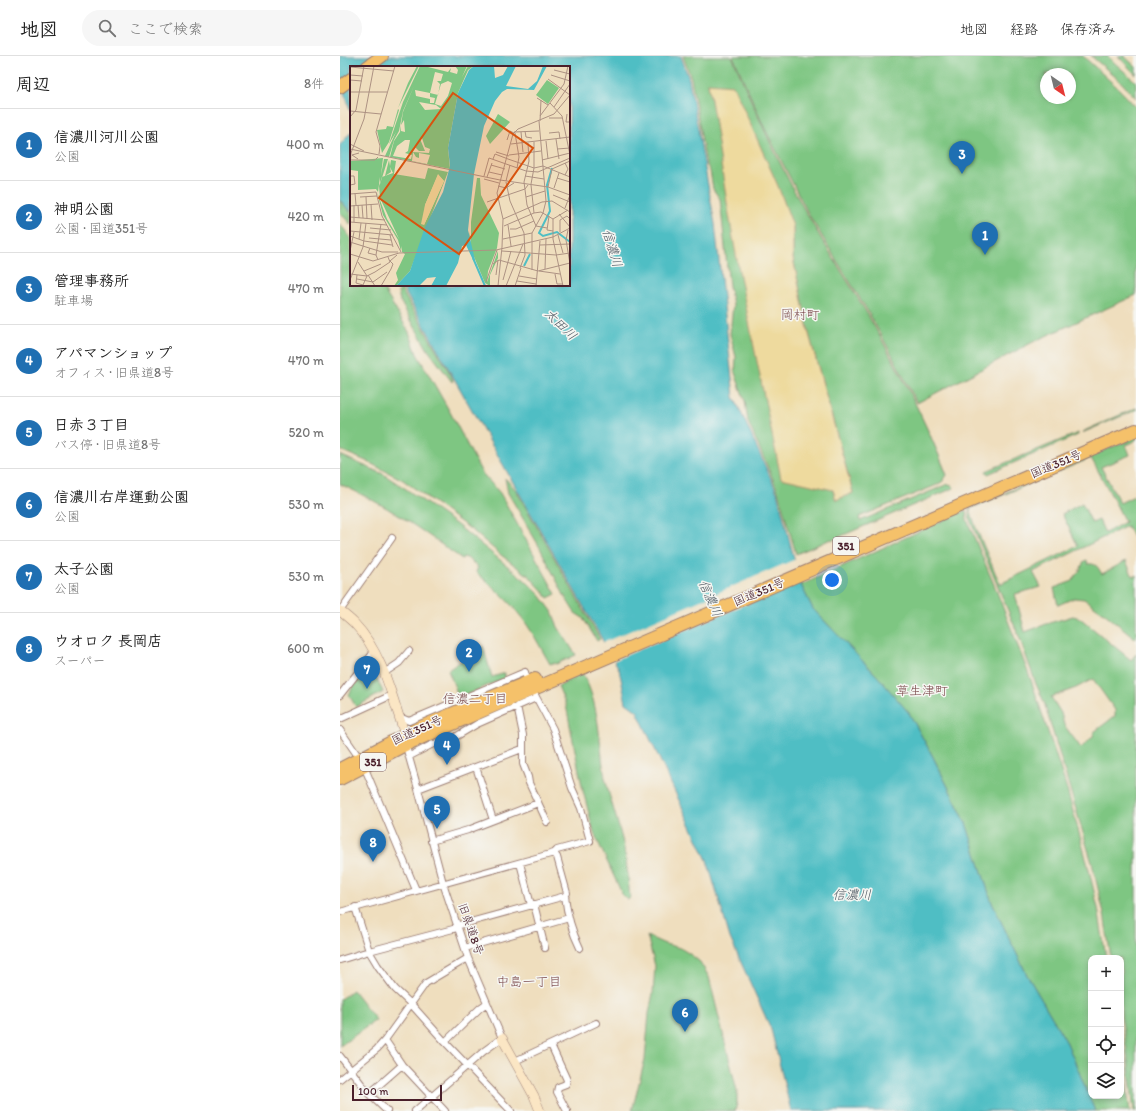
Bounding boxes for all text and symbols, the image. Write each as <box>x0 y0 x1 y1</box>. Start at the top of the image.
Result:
search box <box>82 10 362 46</box>
icon: search <box>96 17 118 39</box>
text: 地図 <box>20 18 58 41</box>
text: ここで検索 <box>128 20 203 38</box>
text: 地図 <box>960 21 988 38</box>
text: 経路 <box>1010 21 1038 38</box>
text: 保存済み <box>1060 21 1116 38</box>
inset map <box>350 66 570 286</box>
north arrow <box>1040 68 1076 104</box>
text: 周辺 <box>16 74 50 94</box>
text: 8件 <box>304 76 324 91</box>
text: 信濃川河川公園 <box>54 128 159 146</box>
text: 1 <box>26 137 32 152</box>
text: 400 m <box>286 137 324 152</box>
pin: 3 <box>949 141 975 174</box>
text: 公園 <box>54 149 80 164</box>
text: 神明公園 <box>54 200 114 218</box>
text: 2 <box>26 209 32 224</box>
text: 420 m <box>287 209 324 224</box>
text: 公園 · 国道351号 <box>54 221 148 236</box>
pin: 1 <box>972 222 998 255</box>
water label: 信濃川 <box>600 227 625 269</box>
text: 管理事務所 <box>54 272 129 290</box>
text: 3 <box>25 281 33 296</box>
text: 470 m <box>288 281 324 296</box>
text: 駐車場 <box>54 293 93 308</box>
water label: 太田川 <box>541 305 580 343</box>
district label: 岡村町 <box>780 307 820 322</box>
text: アパマンショップ <box>54 344 172 362</box>
text: 4 <box>25 353 33 368</box>
text: 470 m <box>288 353 324 368</box>
text: オフィス · 旧県道8号 <box>54 365 174 380</box>
text: 日赤３丁目 <box>54 416 129 434</box>
text: 5 <box>26 425 32 440</box>
text: 520 m <box>288 425 324 440</box>
text: バス停 · 旧県道8号 <box>54 437 161 452</box>
street label: 国道351号 <box>1028 447 1084 481</box>
text: 信濃川右岸運動公園 <box>54 488 189 506</box>
text: 6 <box>26 497 32 512</box>
text: 530 m <box>288 497 324 512</box>
text: 公園 <box>54 509 80 524</box>
road number: 351 <box>833 537 859 555</box>
text: 太子公園 <box>54 560 114 578</box>
text: 7 <box>26 569 32 584</box>
text: 530 m <box>288 569 324 584</box>
your location <box>822 570 842 590</box>
street label: 国道351号 <box>731 575 787 609</box>
water label: 信濃川 <box>696 577 725 619</box>
text: 公園 <box>54 581 80 596</box>
text: ウオロク 長岡店 <box>54 632 162 650</box>
pin: 2 <box>456 639 482 672</box>
text: 8 <box>25 641 33 656</box>
text: 600 m <box>287 641 324 656</box>
text: スーパー <box>54 653 105 668</box>
pin: 7 <box>354 656 380 689</box>
district label: 草生津町 <box>896 683 948 698</box>
district label: 信濃二丁目 <box>442 691 508 706</box>
street label: 国道351号 <box>389 712 445 748</box>
pin: 4 <box>434 732 460 765</box>
road number: 351 <box>360 753 386 771</box>
pin: 5 <box>424 796 450 829</box>
pin: 8 <box>360 829 386 862</box>
water label: 信濃川 <box>832 887 872 902</box>
street label: 旧県道8号 <box>455 901 487 957</box>
map controls <box>1088 955 1124 1099</box>
button: + <box>1088 955 1124 991</box>
district label: 中島一丁目 <box>496 974 562 989</box>
button: − <box>1088 991 1124 1027</box>
pin: 6 <box>672 999 698 1032</box>
button: locate <box>1088 1027 1124 1063</box>
button: layers <box>1088 1063 1124 1099</box>
scale bar <box>352 1083 442 1102</box>
text: 100 m <box>358 1085 388 1098</box>

